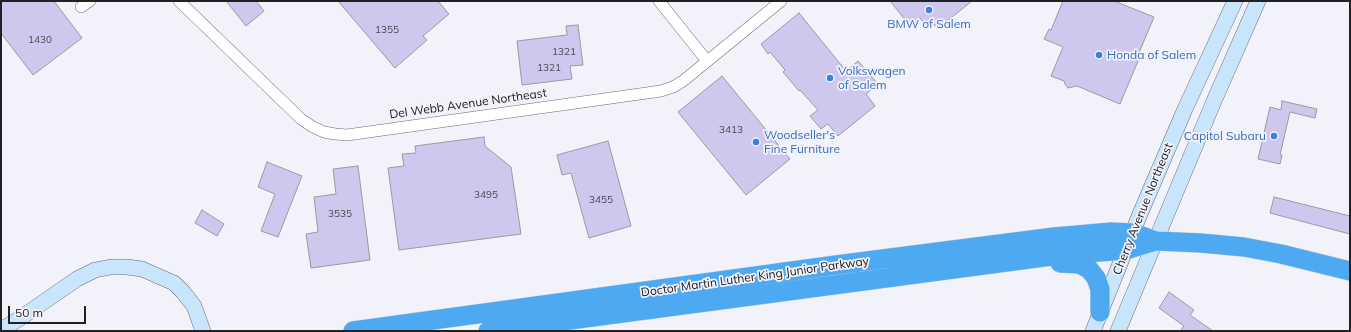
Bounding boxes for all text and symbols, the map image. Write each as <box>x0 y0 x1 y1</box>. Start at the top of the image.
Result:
marker: BMW of Salem <box>924 5 934 15</box>
place label: BMW of Salem <box>887 17 971 31</box>
house number: 1355 <box>375 24 399 36</box>
house number: 1430 <box>28 34 52 46</box>
house number: 1321 <box>552 46 576 58</box>
place label: Honda of Salem <box>1107 48 1196 62</box>
marker: Honda of Salem <box>1094 50 1104 60</box>
house number: 1321 <box>537 62 561 74</box>
place label: Volkswagen of Salem <box>838 64 906 92</box>
marker: Volkswagen of Salem <box>825 73 835 83</box>
street label: Del Webb Avenue Northeast <box>388 86 548 122</box>
house number: 3413 <box>719 124 743 136</box>
place label: Woodseller's Fine Furniture <box>764 128 840 156</box>
place label: Capitol Subaru <box>1184 129 1266 143</box>
marker: Capitol Subaru <box>1269 131 1279 141</box>
marker: Woodseller's Fine Furniture <box>751 137 761 147</box>
street label: Cherry Avenue Northeast <box>1110 141 1176 277</box>
house number: 3495 <box>474 189 498 201</box>
house number: 3455 <box>589 194 613 206</box>
house number: 3535 <box>328 208 352 220</box>
street label: Doctor Martin Luther King Junior Parkway <box>640 254 870 300</box>
scale bar <box>10 298 88 324</box>
text: 50 m <box>15 305 43 320</box>

